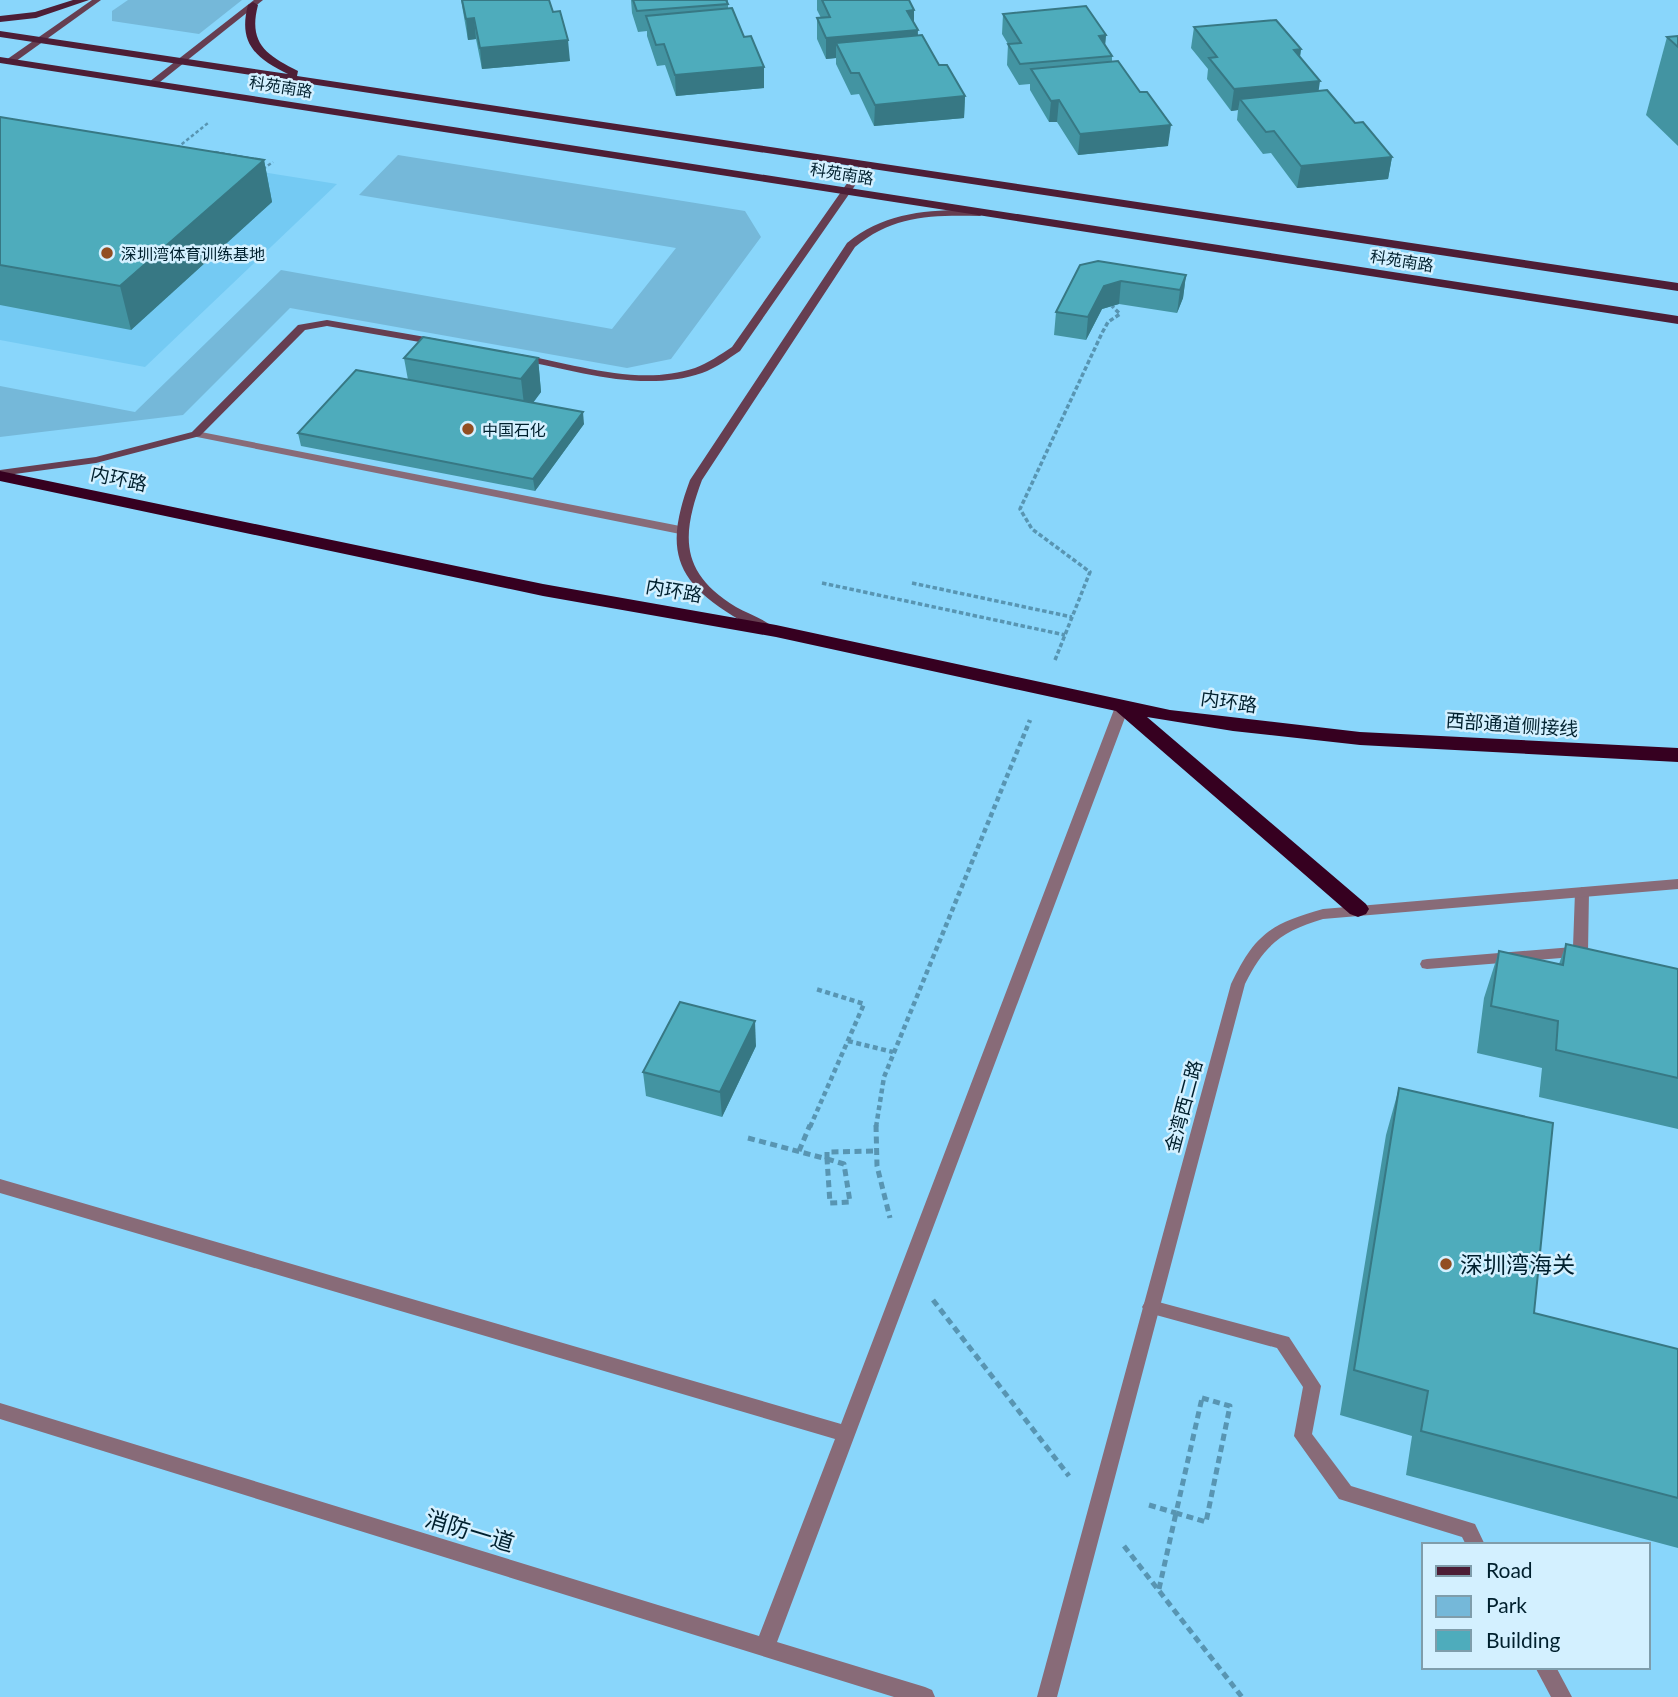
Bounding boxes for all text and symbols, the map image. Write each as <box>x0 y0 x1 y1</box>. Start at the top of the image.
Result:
street label: 科苑南路 <box>248 72 314 100</box>
street label: 科苑南路 <box>809 159 875 187</box>
place label: 深圳湾体育训练基地 <box>121 244 265 263</box>
marker: 深圳湾体育训练基地 <box>99 245 115 261</box>
street label: 科苑南路 <box>1369 246 1435 274</box>
place label: 中国石化 <box>482 420 546 439</box>
marker: 中国石化 <box>460 421 476 437</box>
street label: 内环路 <box>89 461 149 495</box>
street label: 内环路 <box>644 574 704 606</box>
street label: 内环路 <box>1199 686 1259 716</box>
street label: 西部通道侧接线 <box>1445 708 1579 740</box>
street label: 金湾西二路 <box>1160 1057 1206 1155</box>
place label: 深圳湾海关 <box>1460 1250 1575 1278</box>
marker: 深圳湾海关 <box>1438 1256 1454 1272</box>
street label: 消防一道 <box>422 1503 518 1557</box>
legend <box>1422 1543 1650 1669</box>
text: Road <box>1486 1557 1533 1582</box>
text: Park <box>1486 1592 1527 1617</box>
text: Building <box>1486 1627 1561 1652</box>

